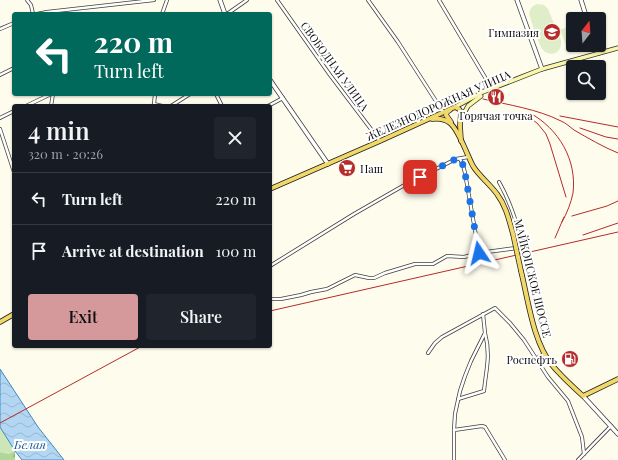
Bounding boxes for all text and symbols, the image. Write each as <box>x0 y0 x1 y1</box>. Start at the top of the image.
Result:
north arrow <box>566 12 606 52</box>
map controls <box>566 12 606 100</box>
street label: СВОБОДНАЯ УЛИЦА <box>298 18 372 114</box>
school or university icon: Гимназия <box>542 22 562 42</box>
text: 220 m <box>94 23 173 60</box>
place label: Гимназия <box>488 25 539 40</box>
icon: left <box>28 28 80 80</box>
text: Turn left <box>94 59 164 83</box>
button: search <box>566 60 606 100</box>
street label: ЖЕЛЕЗНОДОРОЖНАЯ УЛИЦА <box>363 66 513 144</box>
restaurant icon: Горячая точка <box>486 87 506 107</box>
place label: Горячая точка <box>459 108 533 123</box>
text: 4 min <box>28 114 90 146</box>
button: close <box>214 117 256 159</box>
text: 320 m · 20:26 <box>28 145 103 162</box>
supermarket icon: Наш <box>337 158 357 178</box>
pin <box>403 160 437 194</box>
place label: Наш <box>360 161 383 176</box>
icon: arrive <box>409 166 431 188</box>
icon: left <box>28 188 50 210</box>
text: Turn left <box>62 189 123 209</box>
text: 220 m <box>216 189 256 209</box>
street label: МАЙКОПСКОЕ ШОССЕ <box>511 217 555 339</box>
position arrow <box>458 232 500 274</box>
icon: arrive <box>28 240 50 262</box>
text: Arrive at destination <box>62 241 204 261</box>
text: 100 m <box>216 241 256 261</box>
button: Exit <box>28 294 138 340</box>
button: Share <box>146 294 256 340</box>
fuel station icon: Роснефть <box>560 349 580 369</box>
place label: Роснефть <box>506 352 557 367</box>
water label: Белая <box>13 436 46 452</box>

